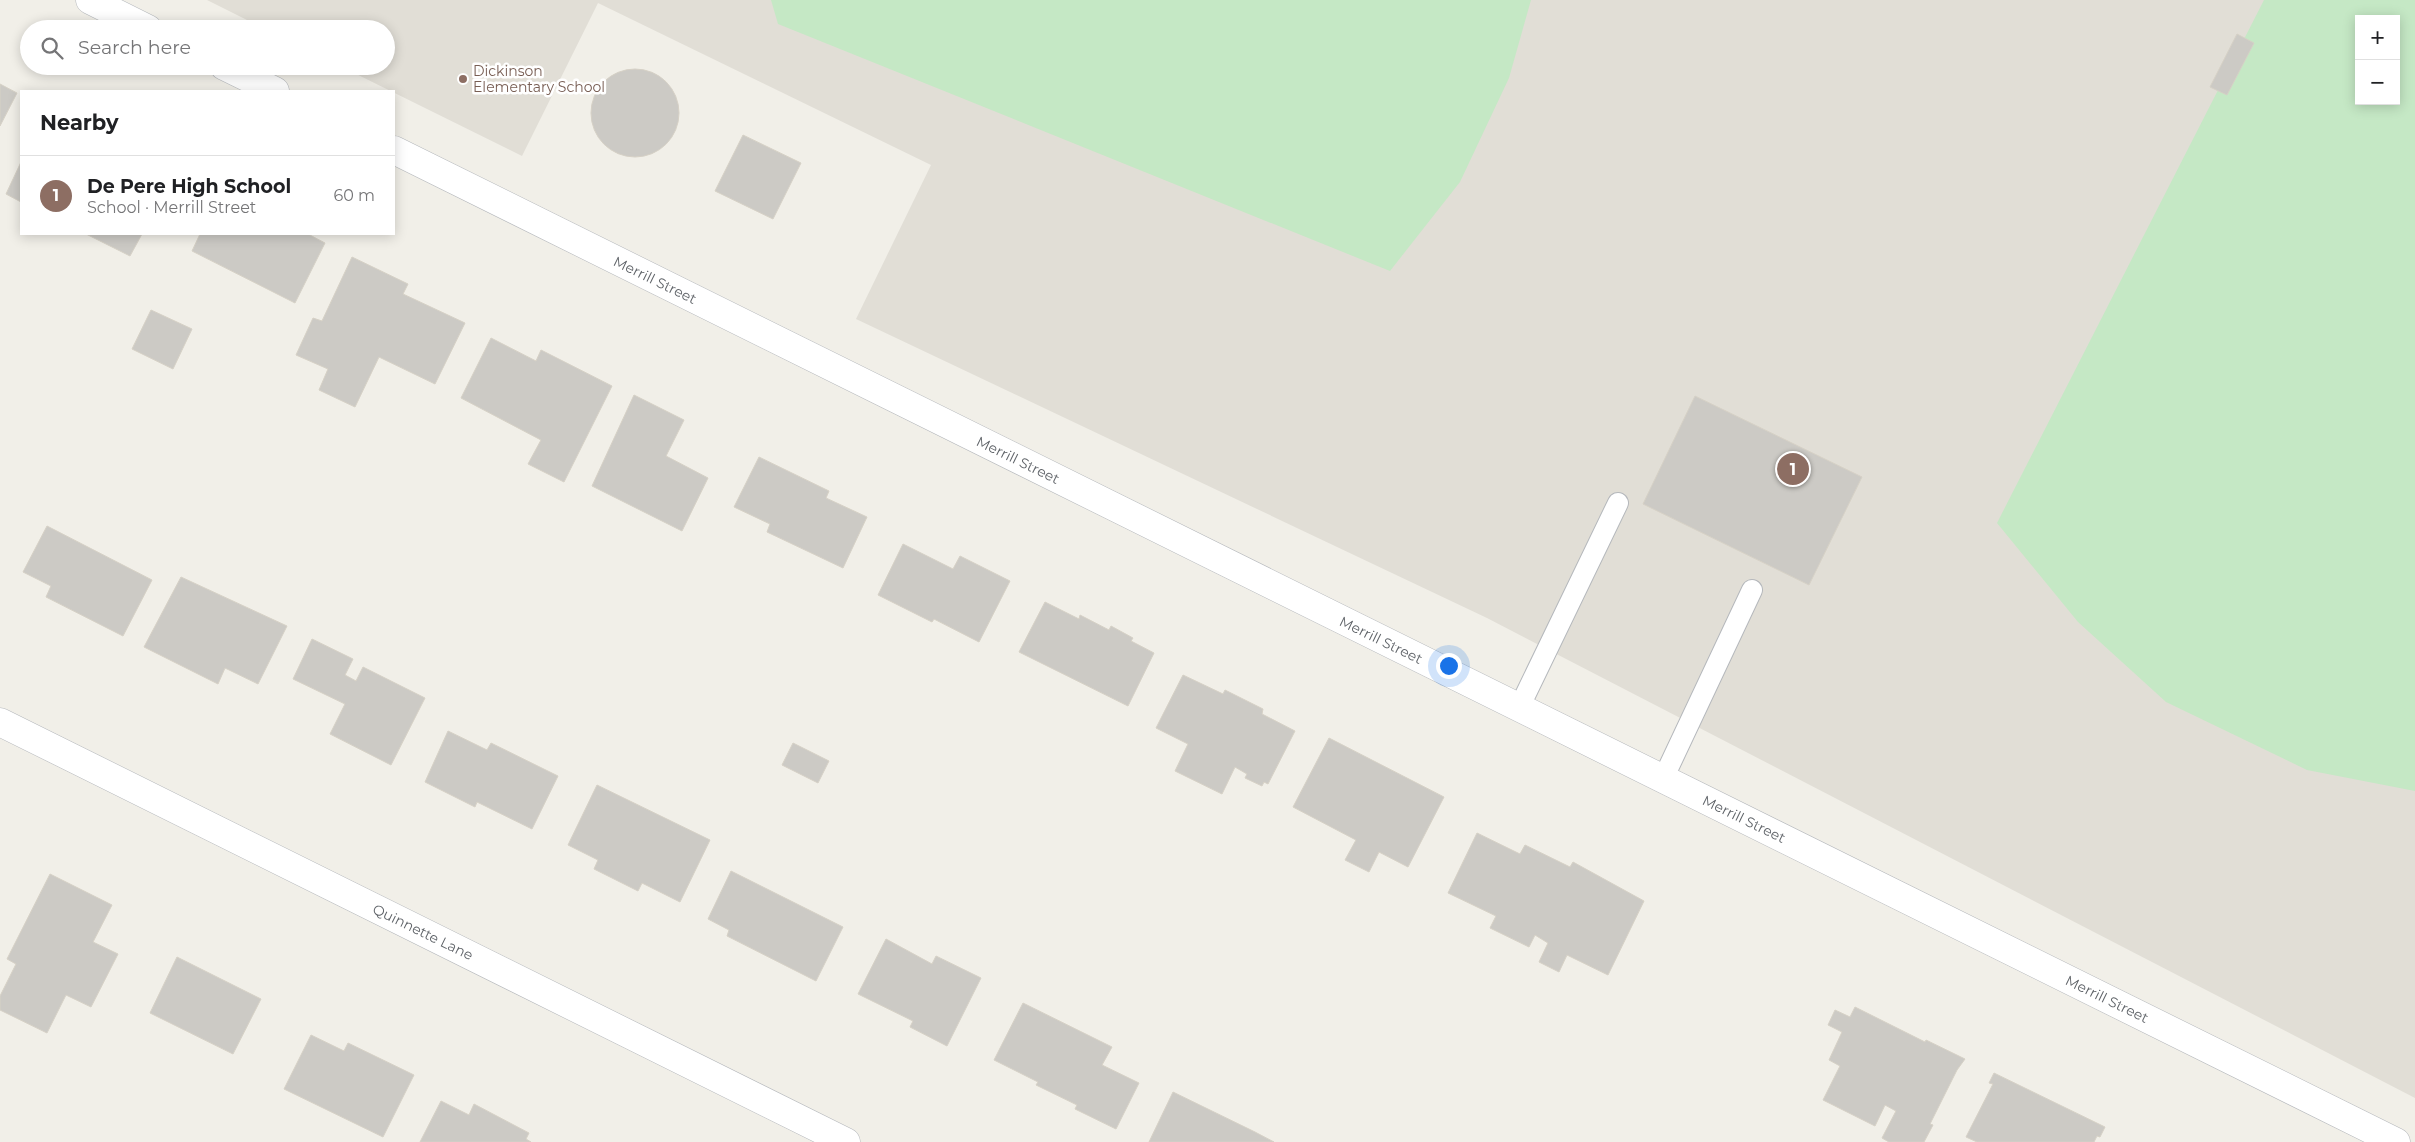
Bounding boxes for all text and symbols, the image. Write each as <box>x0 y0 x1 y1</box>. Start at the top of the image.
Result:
map controls <box>2355 15 2400 105</box>
button: + <box>2355 15 2400 60</box>
search box <box>20 20 395 75</box>
icon: search <box>38 34 66 62</box>
text: Search here <box>78 36 191 59</box>
button: − <box>2355 60 2400 105</box>
place label: Dickinson Elementary School <box>473 62 605 96</box>
marker: Dickinson Elementary School <box>457 73 469 85</box>
text: Nearby <box>40 110 119 135</box>
text: De Pere High School <box>87 175 291 198</box>
text: 1 <box>53 186 59 205</box>
text: 60 m <box>333 186 375 205</box>
text: School · Merrill Street <box>87 198 256 217</box>
street label: Merrill Street <box>611 252 700 308</box>
street label: Merrill Street <box>974 432 1063 488</box>
pin: 1 <box>1777 450 1809 488</box>
street label: Merrill Street <box>1337 612 1426 668</box>
your location <box>1436 653 1462 679</box>
street label: Merrill Street <box>1700 791 1789 847</box>
street label: Quinnette Lane <box>370 900 476 964</box>
street label: Merrill Street <box>2063 971 2152 1027</box>

